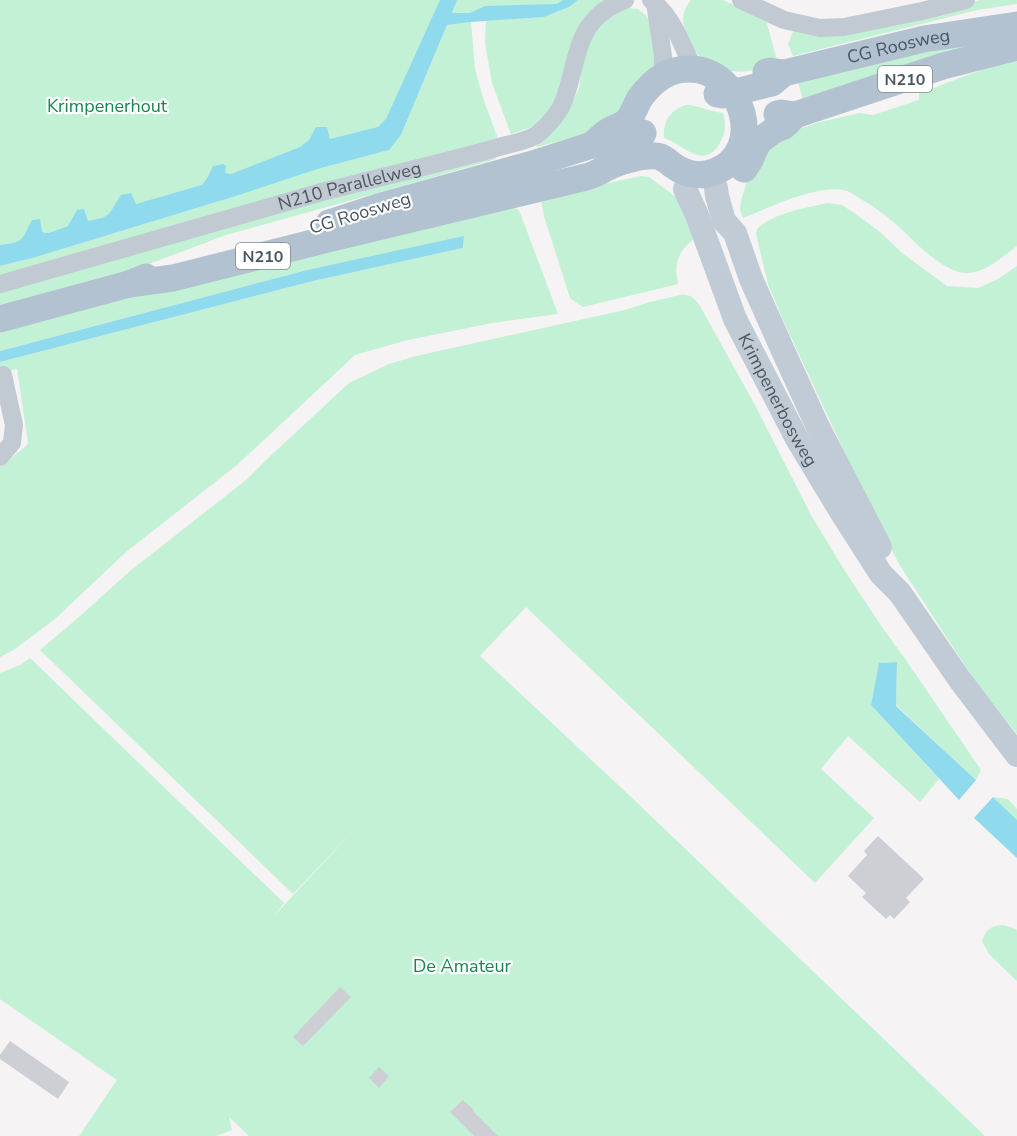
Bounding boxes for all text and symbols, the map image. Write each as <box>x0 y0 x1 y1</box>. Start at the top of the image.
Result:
street label: CG Roosweg <box>845 23 952 69</box>
road number: N210 <box>878 66 932 92</box>
park label: Krimpenerhout <box>47 94 168 118</box>
street label: N210 Parallelweg <box>275 156 424 216</box>
street label: CG Roosweg <box>306 186 414 240</box>
road number: N210 <box>236 243 290 269</box>
street label: Krimpenerbosweg <box>732 329 823 471</box>
park label: De Amateur <box>413 954 512 978</box>

